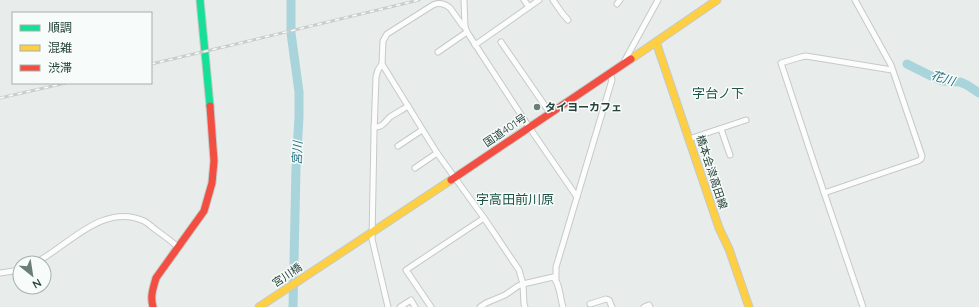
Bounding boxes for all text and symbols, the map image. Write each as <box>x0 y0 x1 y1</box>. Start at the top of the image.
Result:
legend <box>12 12 152 84</box>
text: 順調 <box>48 20 72 35</box>
text: 混雑 <box>48 40 72 55</box>
text: 渋滞 <box>48 60 72 75</box>
water label: 花川 <box>929 67 959 89</box>
district label: 字台ノ下 <box>692 85 744 101</box>
place label: タイヨーカフェ <box>545 100 622 114</box>
marker: タイヨーカフェ <box>532 102 542 112</box>
street label: 国道401号 <box>481 110 529 150</box>
street label: 橋本会津高田線 <box>693 133 731 211</box>
water label: 宮川 <box>289 139 305 165</box>
district label: 字高田前川原 <box>476 191 554 207</box>
north arrow <box>12 255 52 295</box>
street label: 宮川橋 <box>269 260 305 290</box>
text: N <box>30 276 44 292</box>

